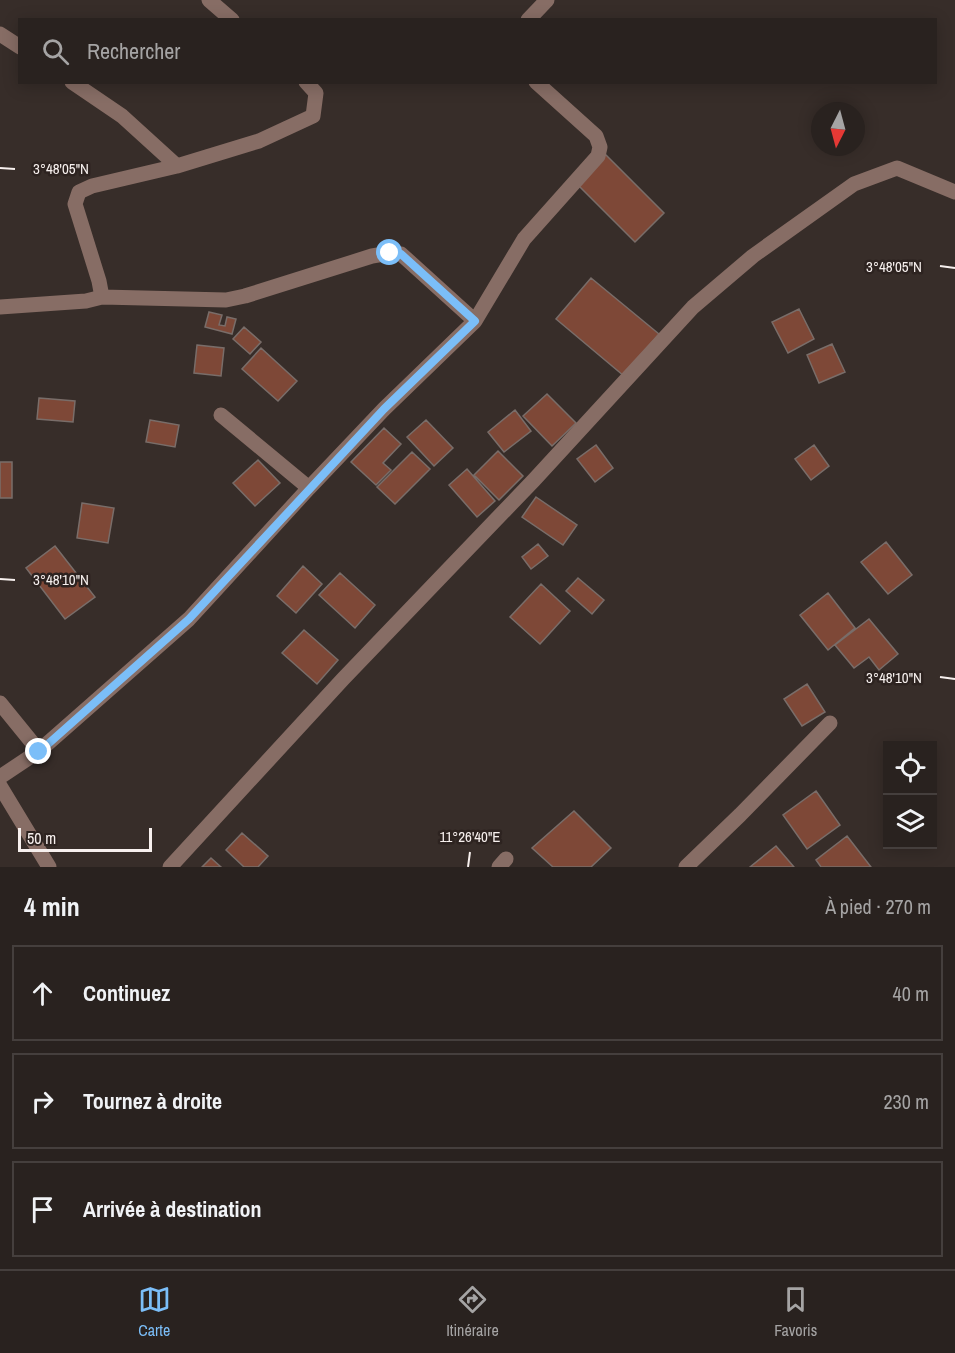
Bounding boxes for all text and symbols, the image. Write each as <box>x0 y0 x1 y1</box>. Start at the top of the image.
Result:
search box <box>18 18 937 84</box>
icon: search <box>39 35 72 68</box>
text: Rechercher <box>87 36 180 66</box>
north arrow <box>811 102 865 156</box>
text: 3°48'05"N <box>33 158 89 179</box>
route start <box>376 239 402 265</box>
text: 3°48'05"N <box>866 256 922 277</box>
text: 3°48'10"N <box>33 569 89 590</box>
text: 3°48'10"N <box>866 667 922 688</box>
route end <box>25 738 51 764</box>
map controls <box>883 741 937 849</box>
button: locate <box>883 741 937 795</box>
button: layers <box>883 795 937 849</box>
scale bar <box>18 825 152 852</box>
text: 11°26'40"E <box>439 826 501 847</box>
text: 50 m <box>27 827 56 849</box>
text: 4 min <box>24 889 80 924</box>
text: À pied · 270 m <box>825 893 931 920</box>
icon: ahead <box>26 977 59 1010</box>
text: Continuez <box>83 978 170 1008</box>
text: 40 m <box>893 980 929 1007</box>
icon: right <box>26 1085 59 1118</box>
text: Tournez à droite <box>83 1086 222 1116</box>
text: 230 m <box>883 1088 929 1115</box>
icon: arrive <box>26 1193 59 1226</box>
text: Arrivée à destination <box>83 1194 261 1224</box>
tab: Carte <box>138 1283 171 1341</box>
tab: Itinéraire <box>446 1283 499 1341</box>
tab: Favoris <box>774 1283 817 1341</box>

